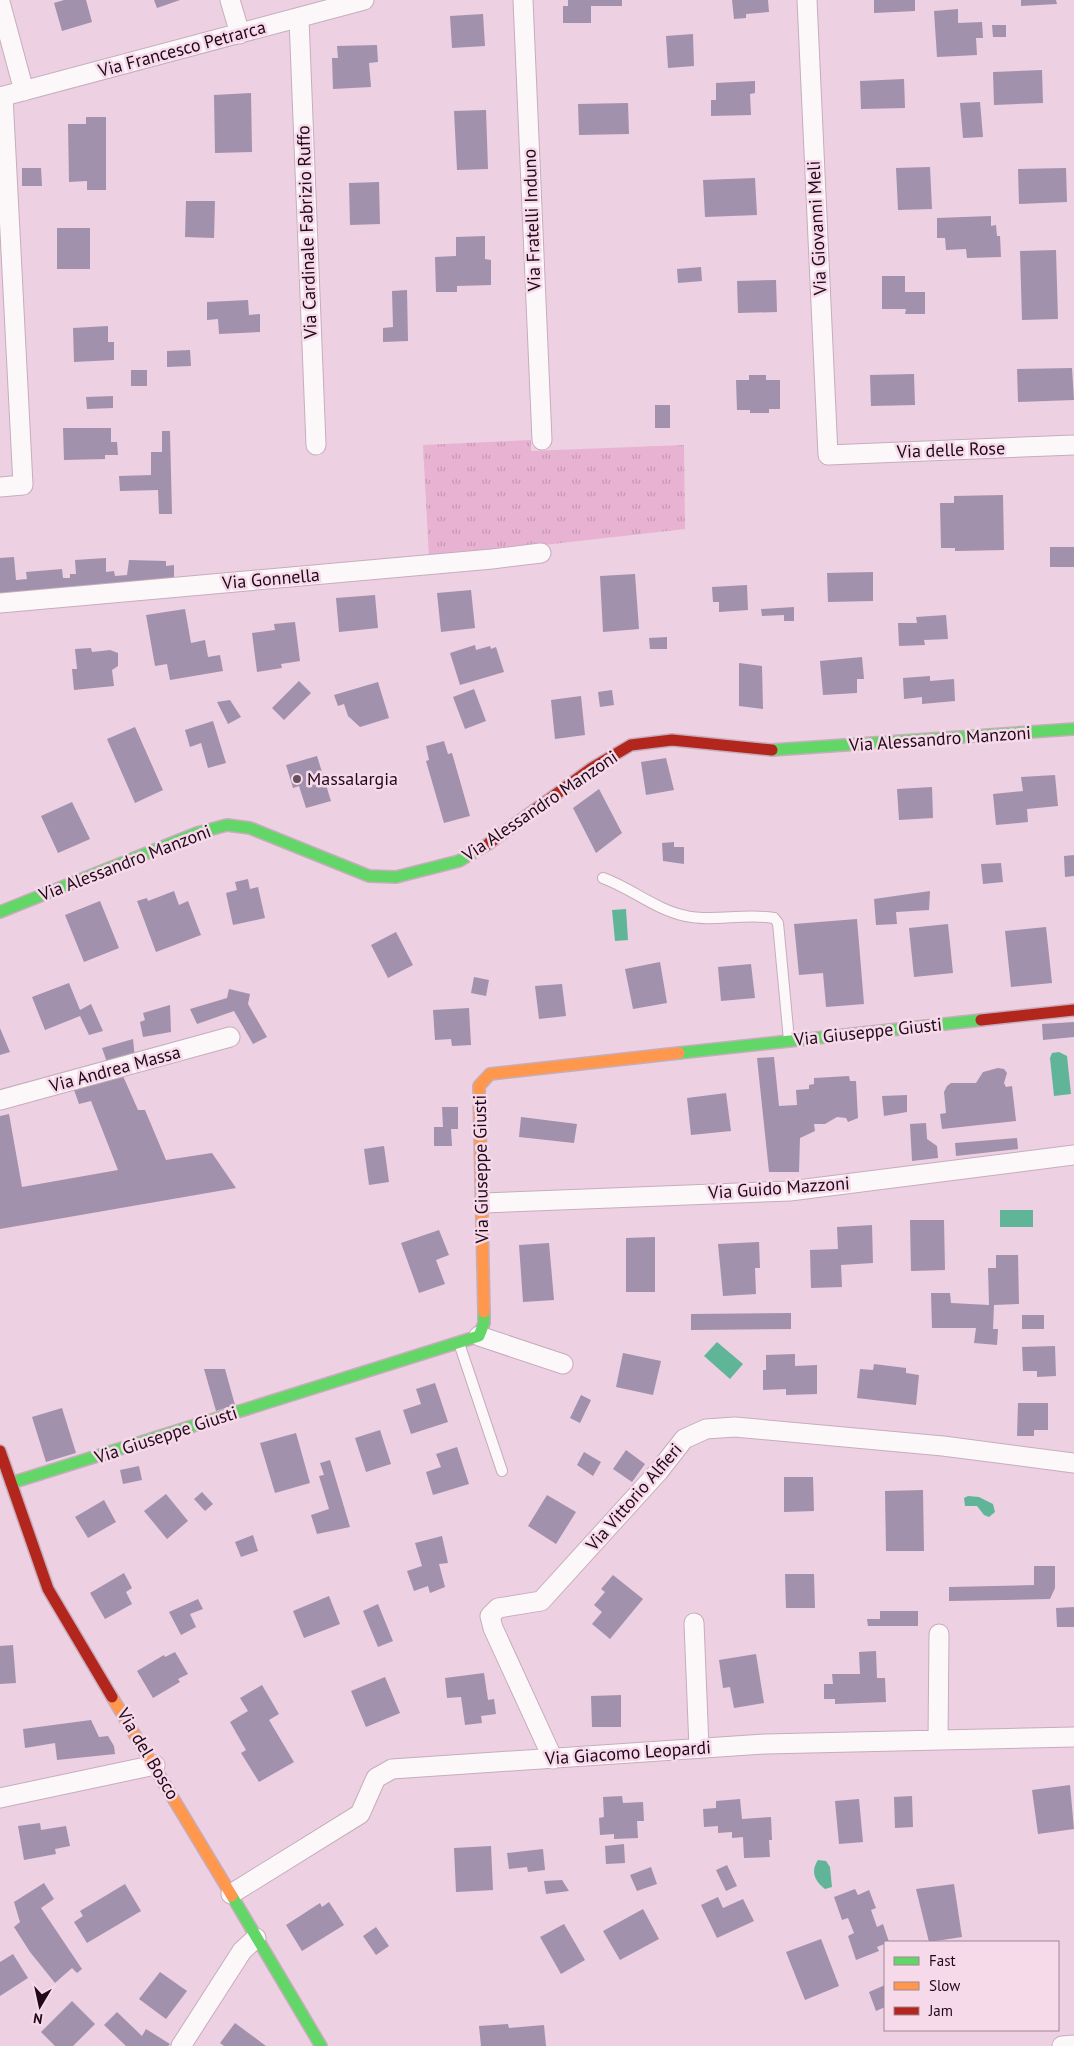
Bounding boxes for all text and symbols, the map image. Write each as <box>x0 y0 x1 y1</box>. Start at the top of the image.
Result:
street label: Via Francesco Petrarca <box>95 15 268 82</box>
street label: Via Cardinale Fabrizio Ruffo <box>291 125 322 340</box>
street label: Via Fratelli Induno <box>518 149 546 293</box>
street label: Via Giovanni Meli <box>801 160 832 297</box>
street label: Via delle Rose <box>895 436 1005 463</box>
street label: Via Gonnella <box>220 563 321 594</box>
street label: Via Alessandro Manzoni <box>847 721 1032 756</box>
street label: Via Alessandro Manzoni <box>457 745 622 867</box>
place label: Massalargia <box>307 767 398 790</box>
marker: Massalargia <box>291 773 303 785</box>
street label: Via Alessandro Manzoni <box>35 819 214 906</box>
street label: Via Giuseppe Giusti <box>792 1012 943 1051</box>
street label: Via Andrea Massa <box>46 1040 183 1097</box>
street label: Via Giuseppe Giusti <box>468 1095 493 1244</box>
street label: Via Guido Mazzoni <box>706 1171 850 1204</box>
street label: Via Giuseppe Giusti <box>91 1401 240 1469</box>
street label: Via Vittorio Alfieri <box>580 1438 687 1556</box>
street label: Via del Bosco <box>112 1703 185 1804</box>
street label: Via Giacomo Leopardi <box>543 1735 712 1770</box>
legend <box>884 1941 1059 2031</box>
text: Fast <box>929 1951 956 1970</box>
text: Slow <box>929 1976 960 1995</box>
north arrow <box>15 1981 65 2031</box>
text: Jam <box>928 2001 953 2020</box>
text: N <box>32 2009 44 2028</box>

